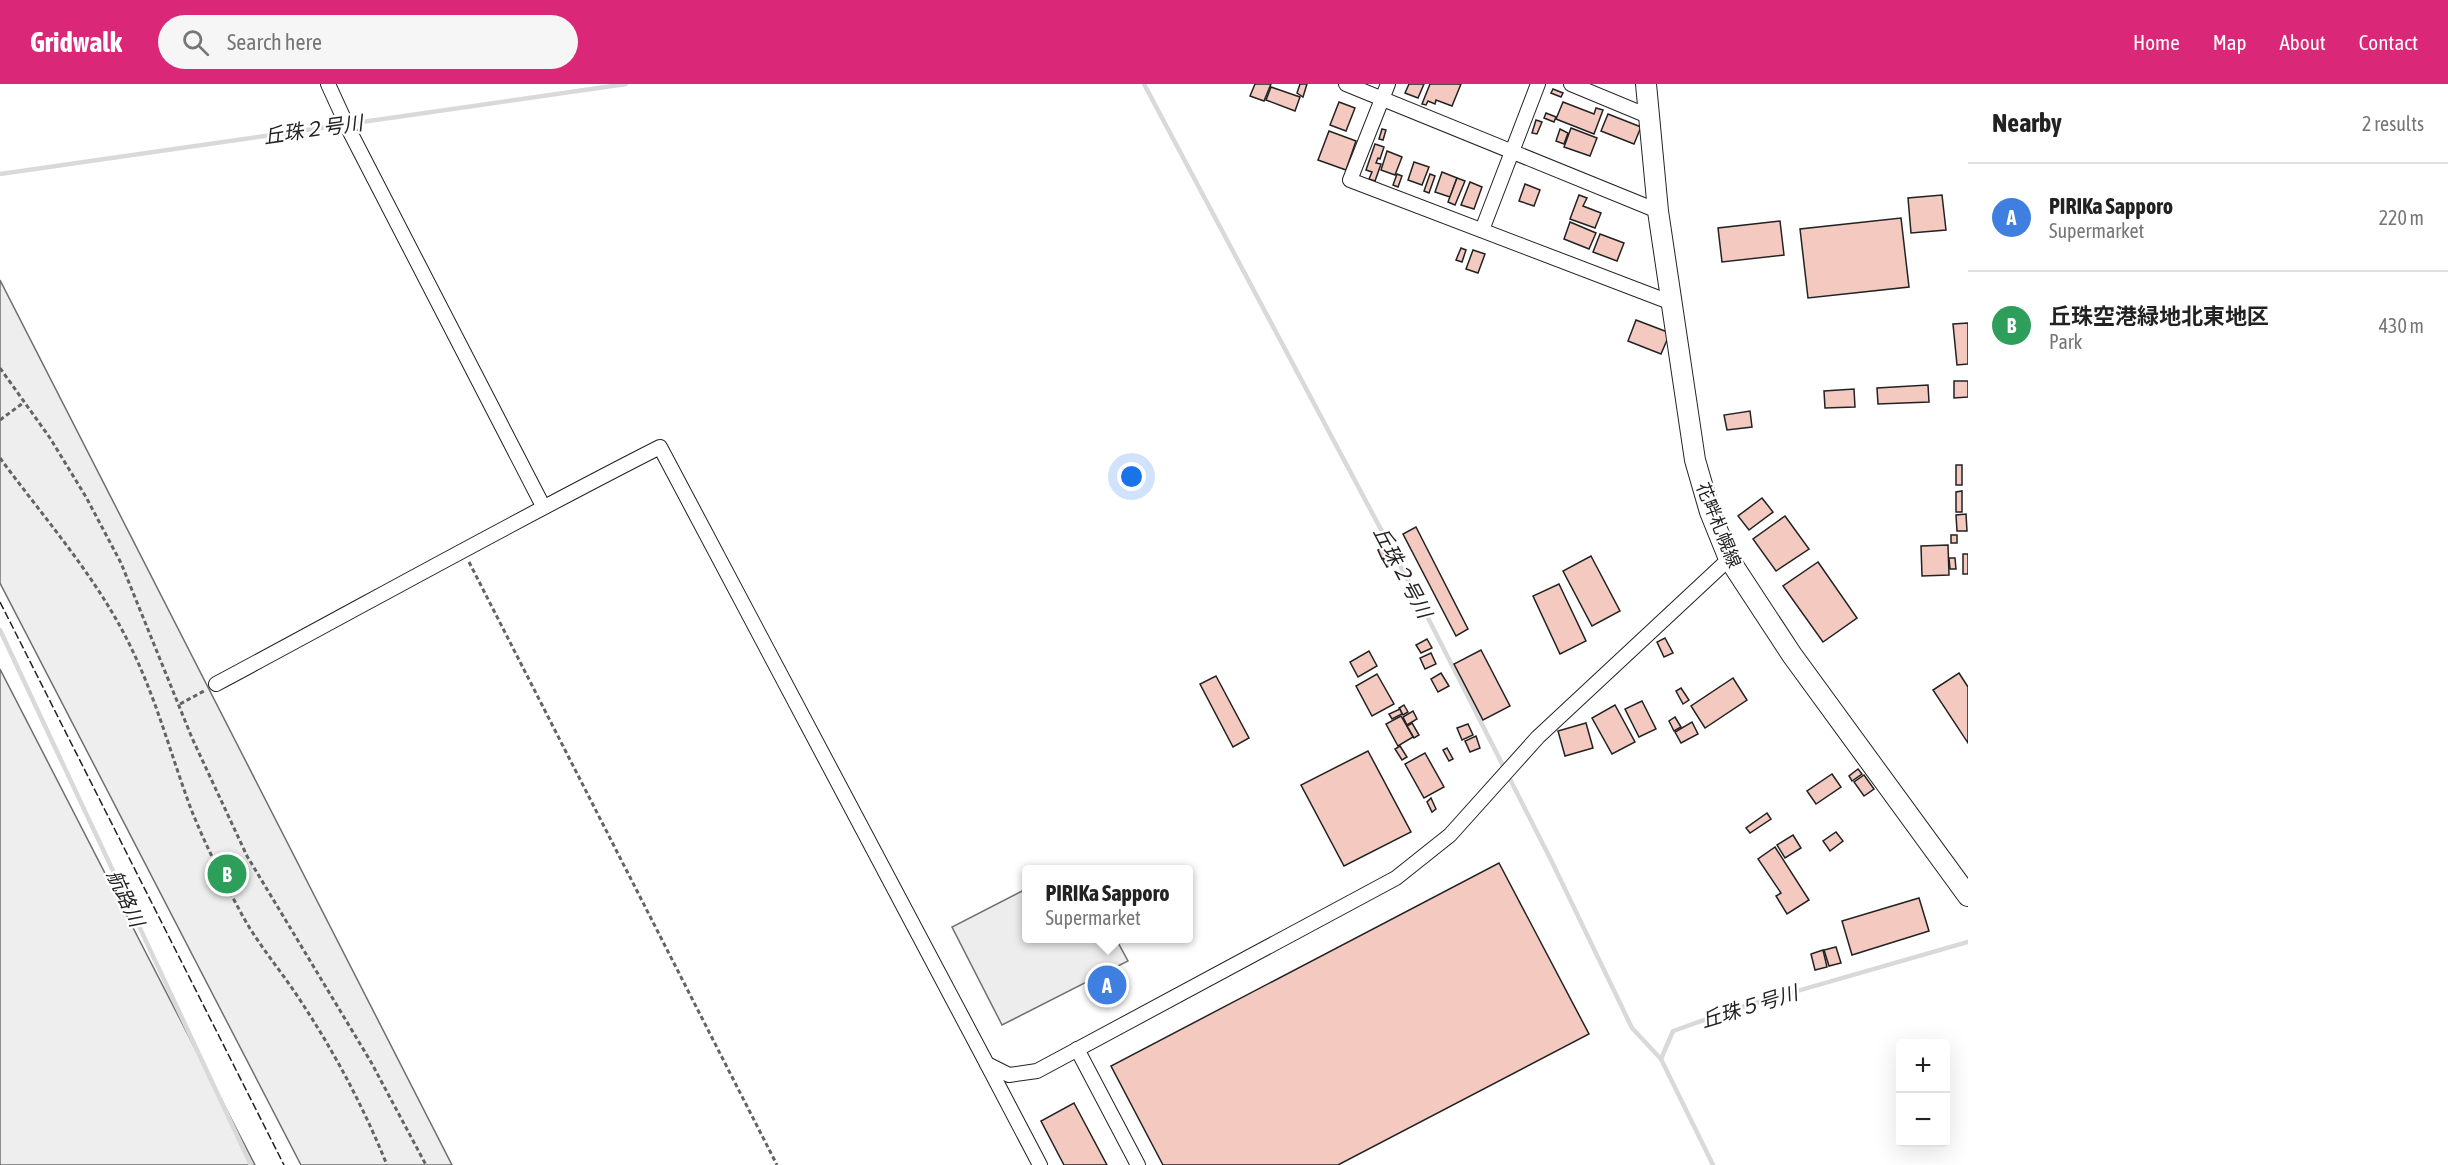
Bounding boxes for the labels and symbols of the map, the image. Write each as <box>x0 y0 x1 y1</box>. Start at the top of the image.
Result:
water label: 丘珠２号川 <box>262 110 366 147</box>
your location <box>1117 462 1146 491</box>
street label: 花畔札幌線 <box>1692 479 1746 571</box>
water label: 丘珠２号川 <box>1369 522 1438 623</box>
pin: B <box>208 852 246 896</box>
water label: 航路川 <box>103 866 150 932</box>
pin: A <box>1088 962 1126 1008</box>
water label: 丘珠５号川 <box>1698 980 1802 1032</box>

